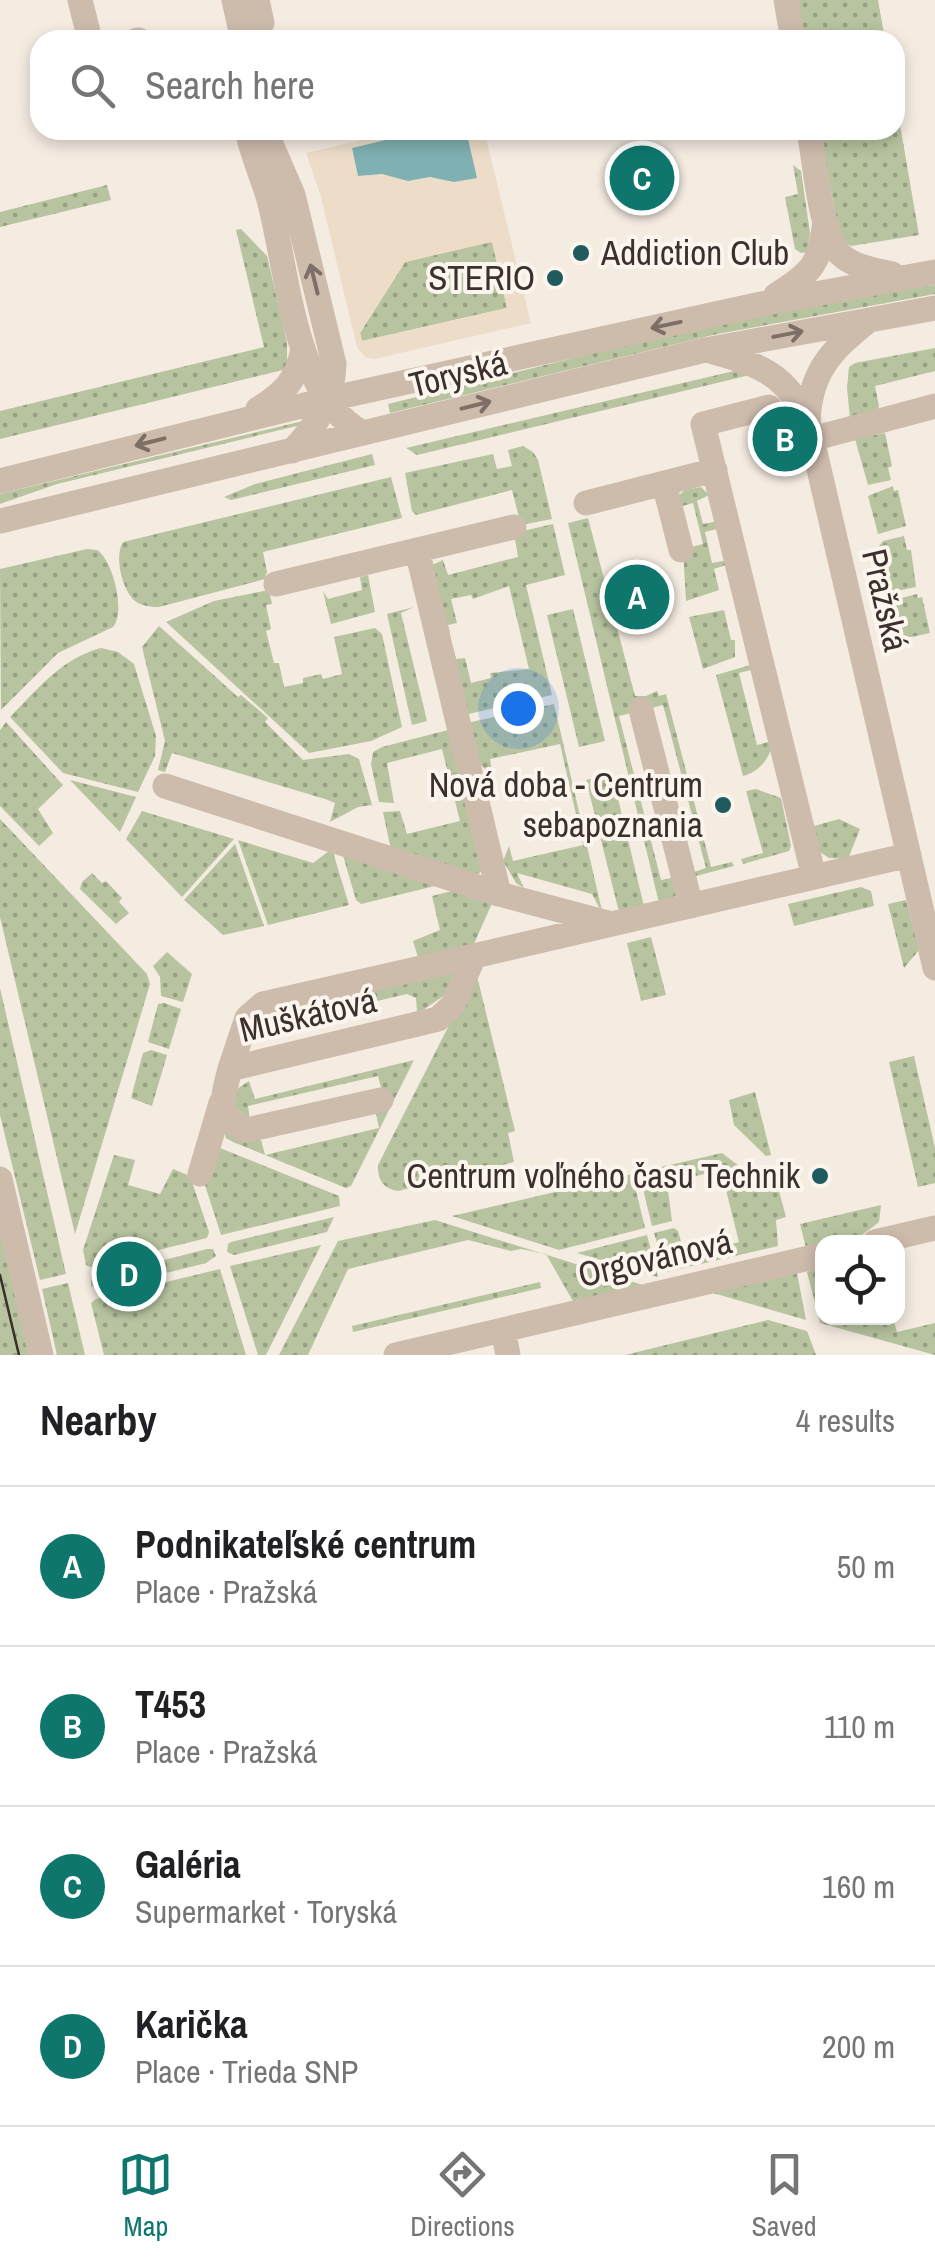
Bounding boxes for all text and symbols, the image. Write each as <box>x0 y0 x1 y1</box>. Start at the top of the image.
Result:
search box <box>30 30 905 140</box>
icon: search <box>65 58 120 113</box>
text: Search here <box>145 60 315 111</box>
pin: C <box>610 140 674 216</box>
place label: Addiction Club <box>600 229 789 276</box>
marker: Addiction Club <box>570 242 592 264</box>
place label: STERIO <box>428 254 535 301</box>
one-way arrow <box>304 264 322 296</box>
marker: STERIO <box>544 267 566 289</box>
one-way arrow <box>651 317 683 335</box>
one-way arrow <box>771 323 803 342</box>
street label: Toryská <box>404 339 512 408</box>
one-way arrow <box>459 395 491 413</box>
pin: B <box>752 402 818 476</box>
one-way arrow <box>135 434 166 453</box>
street label: Pražská <box>851 544 920 656</box>
pin: A <box>604 560 670 634</box>
your location <box>493 683 544 734</box>
place label: Nová doba - Centrum sebapoznania <box>429 761 703 848</box>
marker: Nová doba - Centrum sebapoznania <box>712 794 734 816</box>
street label: Muškátová <box>235 976 381 1053</box>
place label: Centrum voľného času Technik <box>406 1152 801 1199</box>
marker: Centrum voľného času Technik <box>809 1165 831 1187</box>
street label: Orgovánová <box>573 1217 736 1298</box>
map controls <box>815 1235 905 1325</box>
button: locate <box>815 1235 905 1325</box>
pin: D <box>96 1236 162 1312</box>
text: Nearby <box>40 1392 157 1448</box>
text: 4 results <box>796 1399 895 1442</box>
text: Podnikateľské centrum <box>135 1519 476 1570</box>
text: A <box>63 1545 82 1588</box>
text: 50 m <box>837 1545 895 1588</box>
text: Place · Pražská <box>135 1570 317 1613</box>
text: T453 <box>135 1679 206 1730</box>
text: B <box>63 1705 82 1748</box>
text: 110 m <box>824 1705 895 1748</box>
text: Place · Pražská <box>135 1730 317 1773</box>
text: Galéria <box>135 1839 241 1890</box>
text: C <box>63 1865 82 1908</box>
text: 160 m <box>822 1865 895 1908</box>
text: Supermarket · Toryská <box>135 1890 397 1933</box>
text: Karička <box>135 1999 248 2050</box>
text: D <box>63 2025 82 2068</box>
text: 200 m <box>822 2025 895 2068</box>
text: Place · Trieda SNP <box>135 2050 358 2093</box>
tab: Map <box>118 2147 173 2245</box>
tab: Directions <box>410 2147 515 2245</box>
tab: Saved <box>752 2147 817 2245</box>

